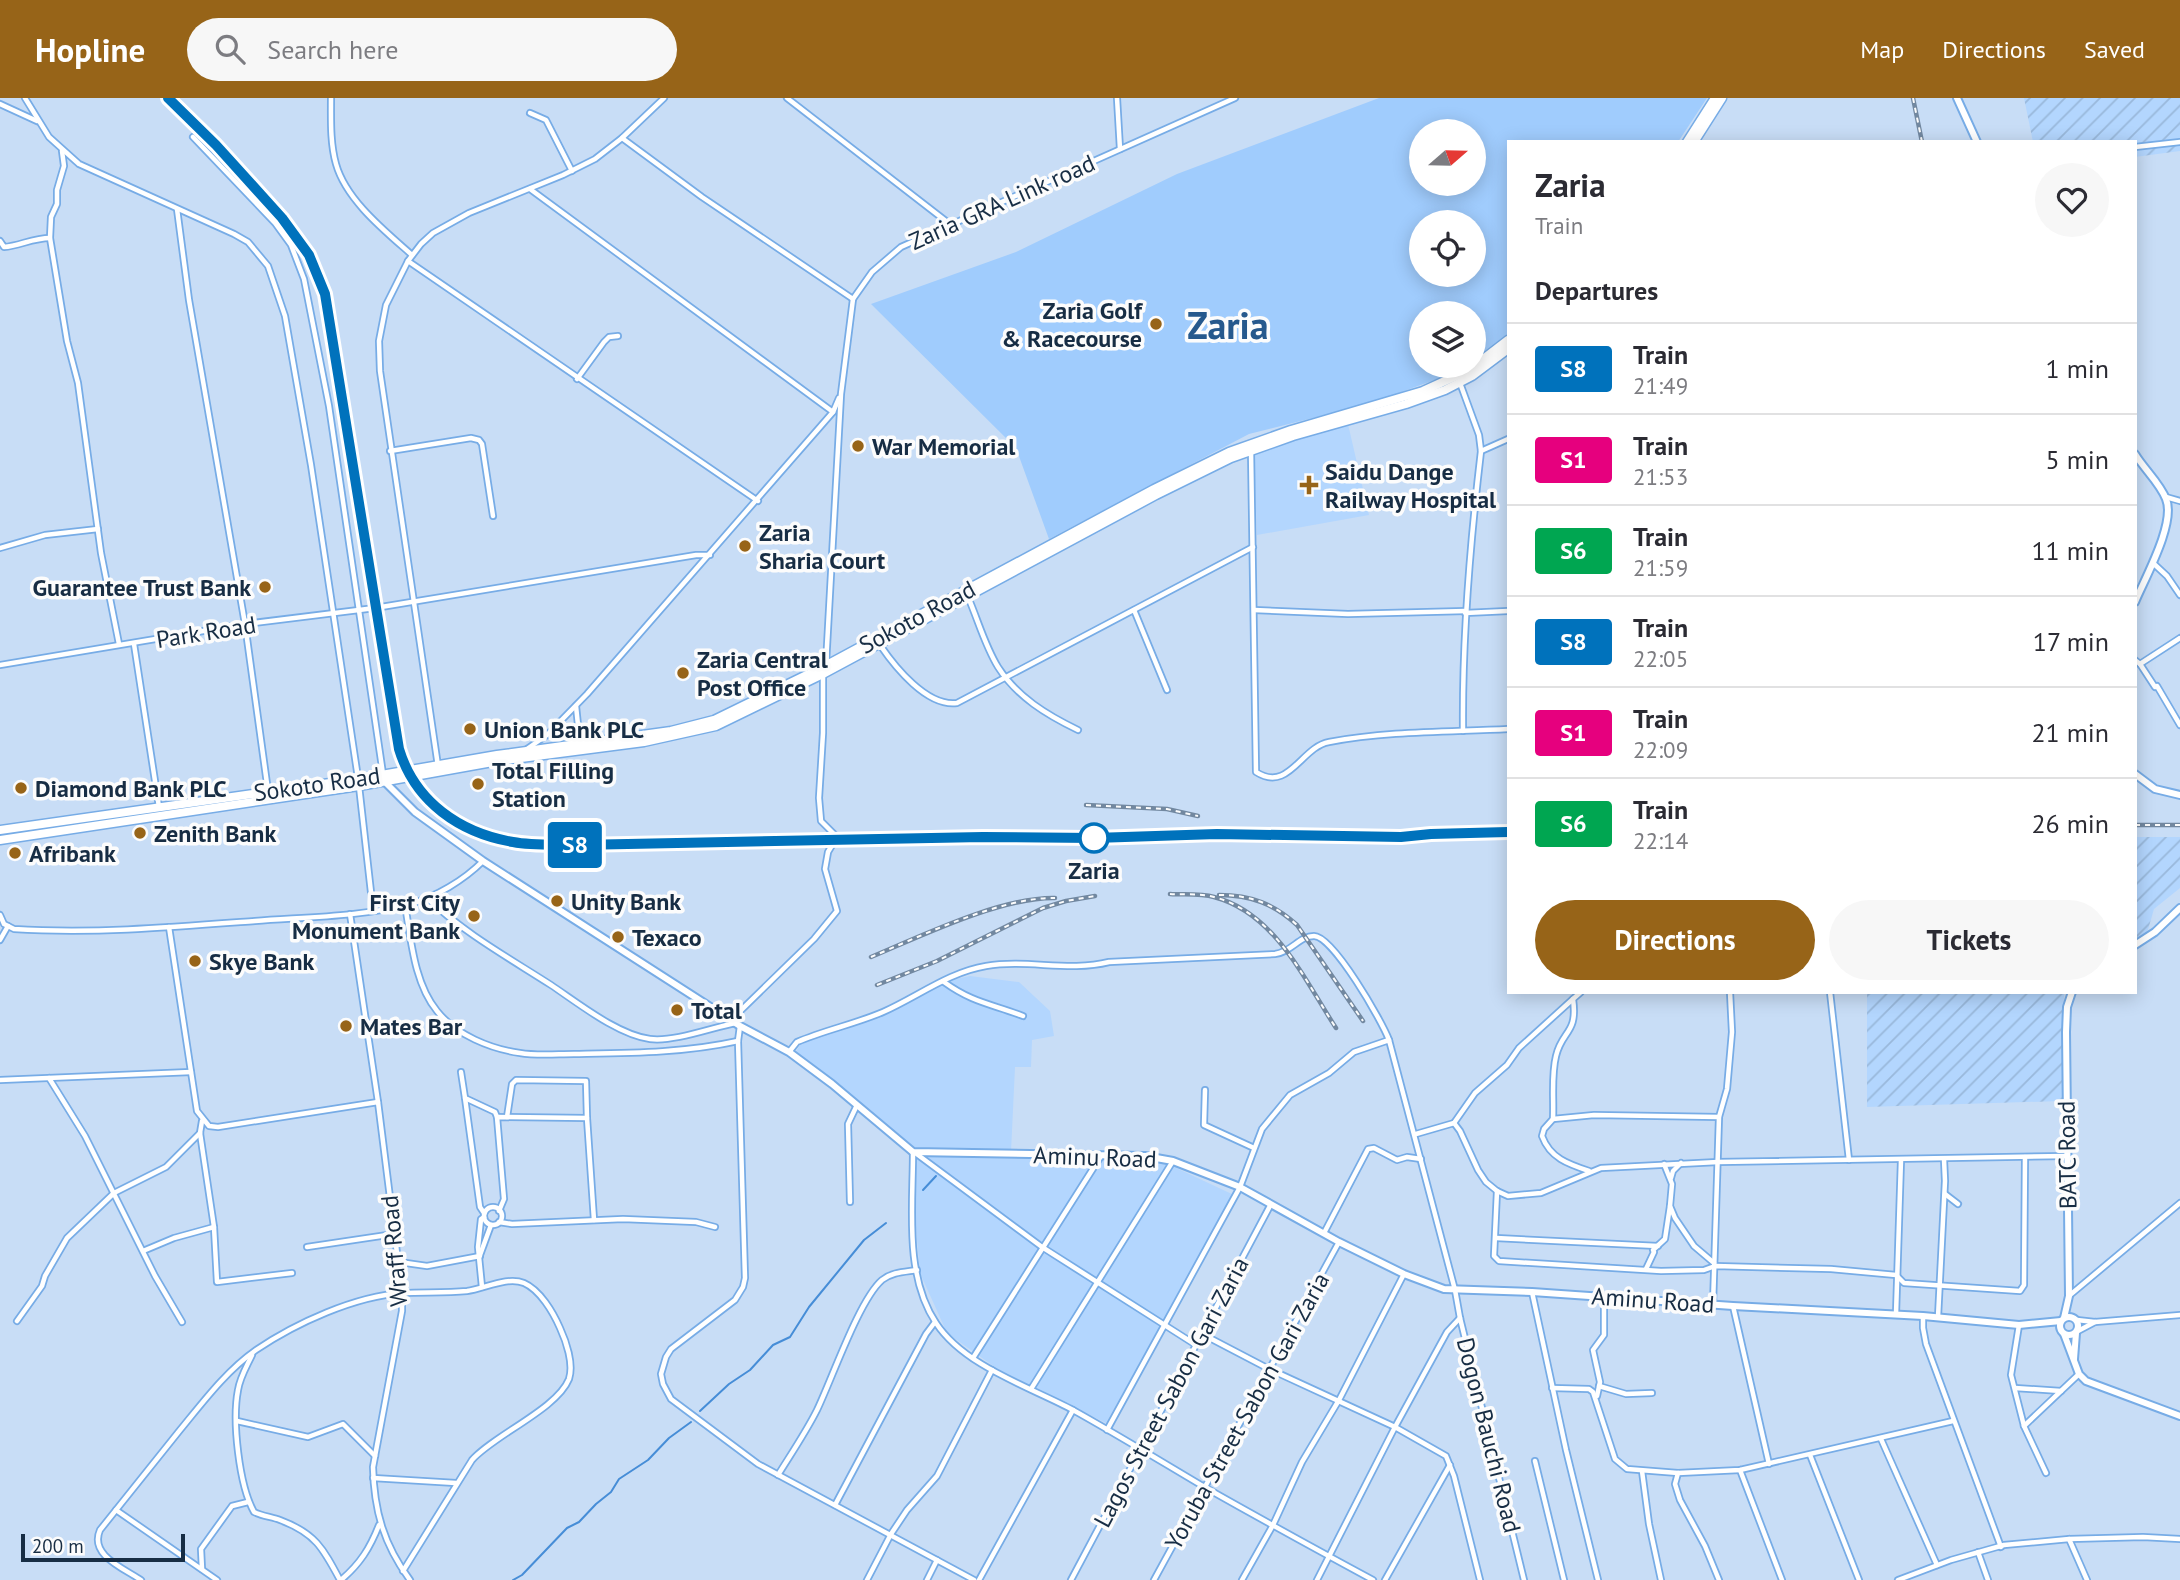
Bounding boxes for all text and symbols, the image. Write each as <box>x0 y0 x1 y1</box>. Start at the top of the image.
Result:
search box <box>187 18 677 81</box>
text: Hopline <box>35 28 145 71</box>
icon: search <box>211 30 249 68</box>
text: Search here <box>267 33 398 66</box>
text: Map <box>1860 34 1904 65</box>
text: Directions <box>1942 34 2046 65</box>
text: Saved <box>2084 34 2145 65</box>
north arrow <box>1409 119 1486 196</box>
map controls <box>1409 119 1486 378</box>
street label: Zaria GRA Link road <box>904 147 1100 257</box>
text: Zaria <box>1535 163 1606 206</box>
button: heart <box>2035 163 2109 237</box>
button: locate <box>1409 210 1486 287</box>
text: Train <box>1535 211 1583 240</box>
text: Departures <box>1535 274 1658 307</box>
place label: Zaria Golf & Racecourse <box>1001 295 1143 354</box>
district label: Zaria <box>1187 300 1269 349</box>
button: layers <box>1409 301 1486 378</box>
marker: Zaria Golf & Racecourse <box>1148 316 1164 332</box>
text: Train <box>1633 338 1688 371</box>
text: 1 min <box>2046 352 2109 385</box>
text: S8 <box>1560 353 1587 384</box>
text: 21:49 <box>1633 371 1688 400</box>
text: Train <box>1633 429 1688 462</box>
place label: War Memorial <box>872 431 1016 462</box>
marker: War Memorial <box>850 438 866 454</box>
text: 5 min <box>2046 443 2109 476</box>
text: S1 <box>1560 444 1587 475</box>
place label: Saidu Dange Railway Hospital <box>1325 456 1497 515</box>
text: 21:53 <box>1633 462 1688 491</box>
marker: Saidu Dange Railway Hospital <box>1299 475 1319 495</box>
place label: Zaria Sharia Court <box>759 517 886 576</box>
text: Train <box>1633 520 1688 553</box>
text: 11 min <box>2031 534 2109 567</box>
text: S6 <box>1560 535 1587 566</box>
marker: Zaria Sharia Court <box>737 538 753 554</box>
text: 21:59 <box>1633 553 1688 582</box>
place label: Guarantee Trust Bank <box>32 572 251 603</box>
street label: Sokoto Road <box>853 573 981 661</box>
marker: Guarantee Trust Bank <box>257 579 273 595</box>
street label: Park Road <box>154 609 258 655</box>
text: Train <box>1633 611 1688 644</box>
text: 17 min <box>2033 625 2109 658</box>
text: S8 <box>1560 626 1587 657</box>
place label: Zaria Central Post Office <box>697 644 829 703</box>
text: 22:05 <box>1633 644 1688 673</box>
marker: Zaria Central Post Office <box>675 665 691 681</box>
text: Train <box>1633 702 1688 735</box>
place label: Union Bank PLC <box>484 714 644 745</box>
text: 21 min <box>2031 716 2109 749</box>
text: S1 <box>1560 717 1587 748</box>
marker: Union Bank PLC <box>462 721 478 737</box>
text: 22:09 <box>1633 735 1688 764</box>
place label: Total Filling Station <box>492 755 614 814</box>
street label: Sokoto Road <box>252 760 382 808</box>
place label: Diamond Bank PLC <box>35 773 227 804</box>
marker: Total Filling Station <box>470 776 486 792</box>
marker: Diamond Bank PLC <box>13 780 29 796</box>
text: Train <box>1633 793 1688 826</box>
text: 26 min <box>2031 807 2109 840</box>
text: S6 <box>1560 808 1587 839</box>
place label: Zenith Bank <box>154 818 276 849</box>
line badge: S8 <box>544 822 606 868</box>
marker: Zaria <box>1079 823 1109 853</box>
marker: Zenith Bank <box>132 825 148 841</box>
text: 22:14 <box>1633 826 1688 855</box>
text: S8 <box>562 829 588 860</box>
place label: Afribank <box>29 838 116 869</box>
marker: Afribank <box>7 845 23 861</box>
place label: Zaria <box>1068 855 1120 886</box>
place label: Unity Bank <box>571 886 681 917</box>
place label: First City Monument Bank <box>292 887 461 946</box>
marker: Unity Bank <box>549 893 565 909</box>
button: Directions <box>1535 900 1815 980</box>
button: Tickets <box>1829 900 2109 980</box>
marker: First City Monument Bank <box>466 908 482 924</box>
place label: Texaco <box>632 922 702 953</box>
marker: Texaco <box>610 929 626 945</box>
place label: Skye Bank <box>209 946 315 977</box>
marker: Skye Bank <box>187 953 203 969</box>
place label: Total <box>691 995 743 1026</box>
marker: Total <box>669 1002 685 1018</box>
place label: Mates Bar <box>360 1011 463 1042</box>
marker: Mates Bar <box>338 1018 354 1034</box>
street label: BATC Road <box>2051 1100 2083 1210</box>
street label: Aminu Road <box>1033 1139 1157 1175</box>
street label: Wraff Road <box>374 1194 414 1308</box>
street label: Lagos Street Sabon Gari Zaria <box>1086 1251 1256 1533</box>
street label: Yoruba Street Sabon Gari Zaria <box>1158 1267 1336 1555</box>
street label: Aminu Road <box>1590 1280 1716 1320</box>
street label: Dogon Bauchi Road <box>1450 1334 1528 1536</box>
scale bar <box>21 1531 186 1563</box>
text: 200 m <box>32 1534 84 1558</box>

